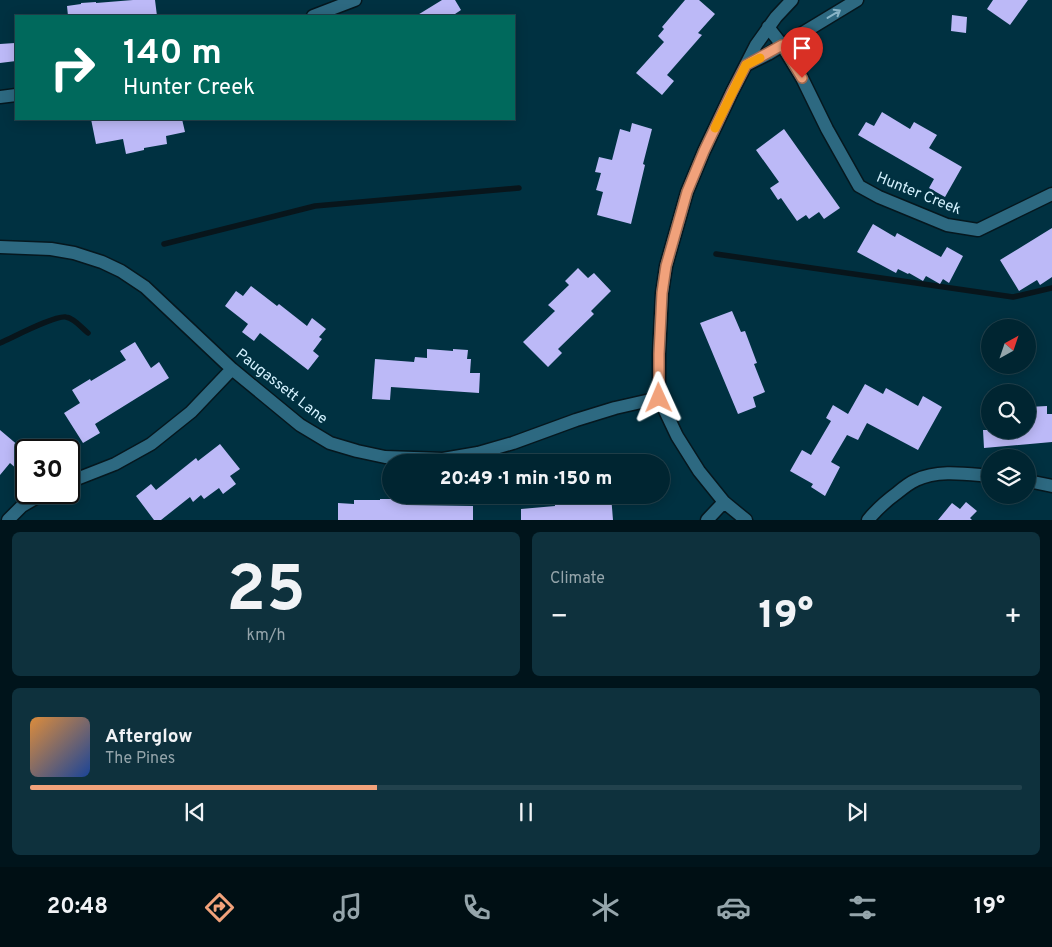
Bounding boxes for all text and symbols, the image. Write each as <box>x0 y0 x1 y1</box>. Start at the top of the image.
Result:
one-way arrow <box>826 9 840 19</box>
pin <box>781 27 823 78</box>
text: 140 m <box>123 32 222 76</box>
icon: arrive <box>788 34 816 62</box>
icon: right <box>40 35 105 100</box>
text: Hunter Creek <box>123 75 255 102</box>
street label: Hunter Creek <box>873 169 964 220</box>
north arrow <box>981 319 1036 374</box>
map controls <box>981 319 1036 504</box>
street label: Paugassett Lane <box>231 345 331 429</box>
position arrow <box>632 371 684 423</box>
button: search <box>981 384 1036 439</box>
speed limit sign: 30 <box>15 439 80 504</box>
button: layers <box>981 449 1036 504</box>
text: 20:49 · 1 min · 150 m <box>440 467 612 491</box>
text: 25 <box>226 552 306 634</box>
text: Climate <box>550 569 605 589</box>
text: 19° <box>758 593 814 642</box>
text: − <box>550 600 568 636</box>
text: + <box>1004 600 1022 636</box>
text: km/h <box>247 626 285 646</box>
text: Afterglow <box>105 725 193 749</box>
text: The Pines <box>105 749 175 769</box>
icon: previous <box>181 798 209 826</box>
icon: pause <box>512 798 540 826</box>
icon: next <box>843 798 871 826</box>
icon: directions <box>202 890 237 925</box>
icon: music <box>330 890 365 925</box>
icon: phone <box>459 890 494 925</box>
icon: climate <box>588 890 623 925</box>
icon: car <box>716 890 751 925</box>
icon: filters <box>845 890 880 925</box>
text: 20:48 <box>47 894 108 921</box>
text: 19° <box>974 894 1005 921</box>

